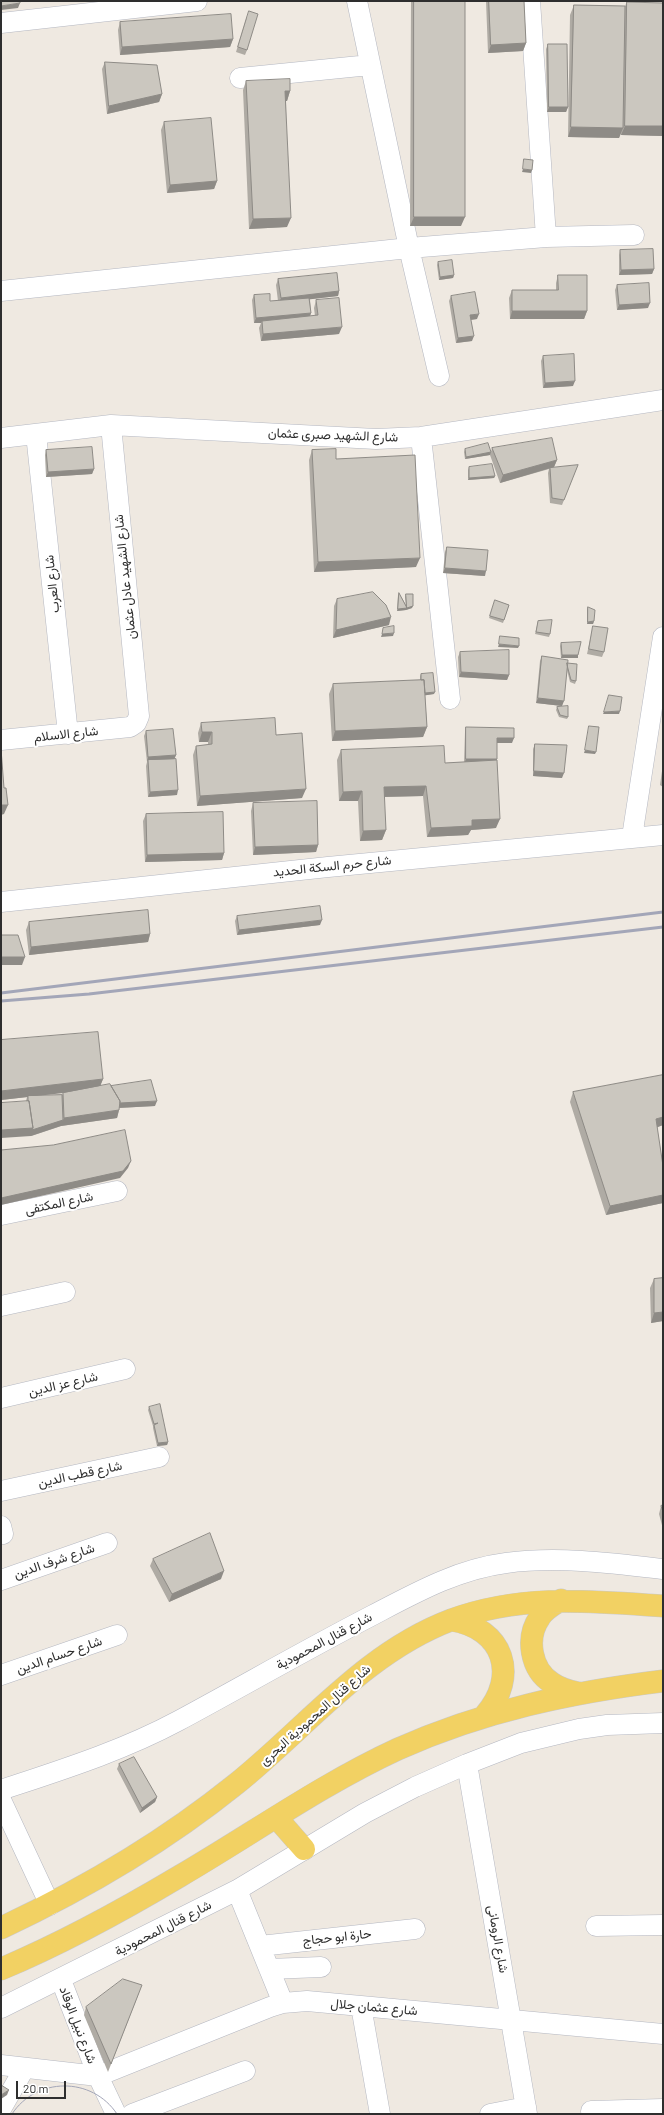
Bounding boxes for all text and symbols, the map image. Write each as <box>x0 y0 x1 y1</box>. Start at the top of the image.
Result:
street label: شارع الشهيد صبرى عثمان <box>268 425 398 445</box>
street label: شارع الشهيد عادل عثمان <box>111 514 139 640</box>
street label: شارع العرب <box>41 554 63 614</box>
street label: شارع الاسلام <box>33 723 99 745</box>
street label: شارع حرم السكة الحديد <box>272 852 392 880</box>
street label: شارع المكتفى <box>24 1188 94 1218</box>
street label: شارع عز الدين <box>27 1368 99 1400</box>
street label: شارع قطب الدين <box>36 1457 124 1491</box>
street label: شارع شرف الدين <box>11 1540 97 1582</box>
street label: شارع قنال المحمودية <box>273 1609 375 1673</box>
street label: شارع حسام الدين <box>14 1633 104 1677</box>
street label: شارع قنال المحمودية البحرى <box>256 1661 374 1769</box>
street label: شارع قنال المحمودية <box>112 1897 214 1959</box>
street label: شارع الرومانى <box>484 1904 512 1974</box>
street label: حارة ابو حجاج <box>302 1926 372 1948</box>
street label: شارع نبيل الوقاد <box>56 1984 100 2066</box>
street label: شارع عثمان جلال <box>330 1995 418 2019</box>
scale bar <box>18 2073 68 2099</box>
text: 20 m <box>23 2081 49 2095</box>

